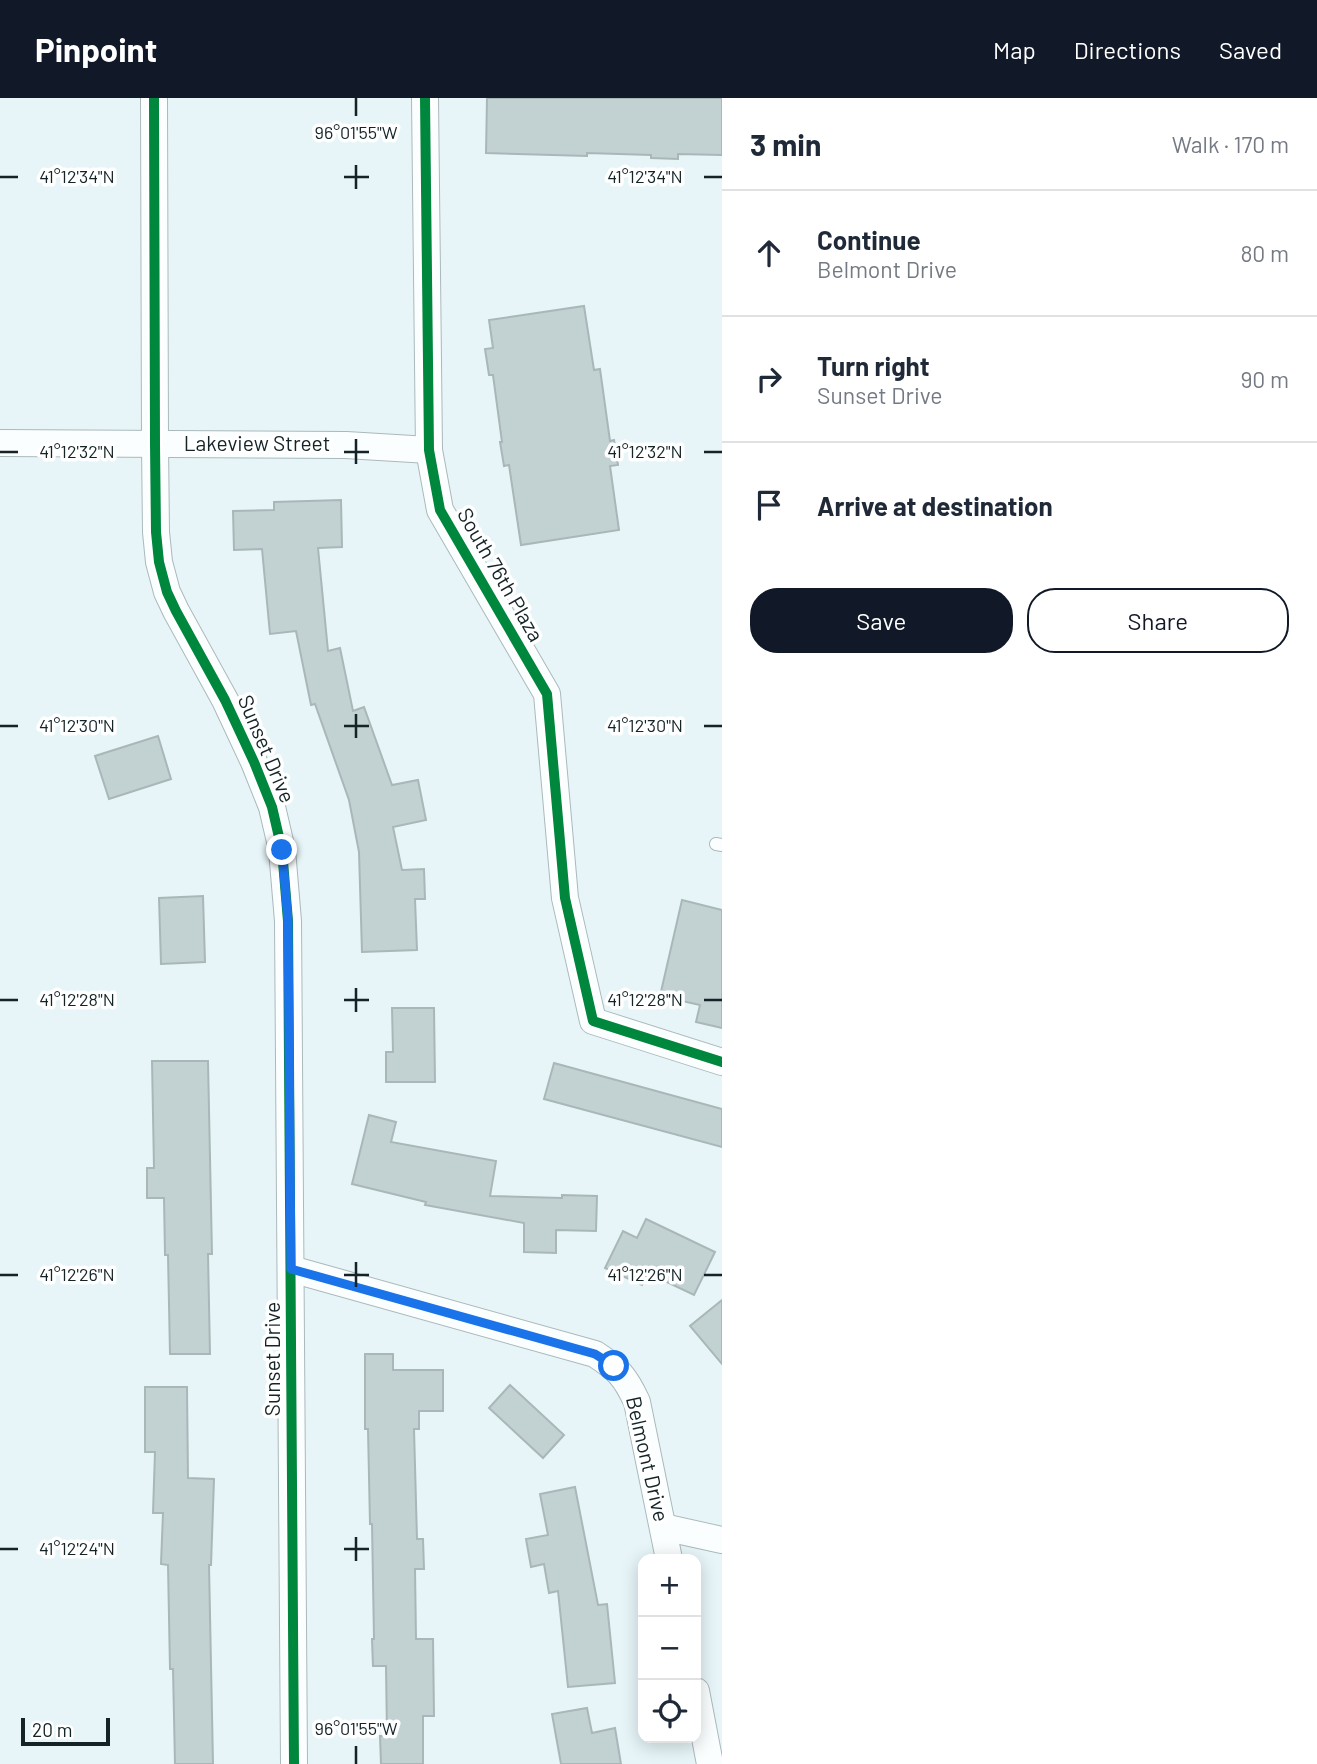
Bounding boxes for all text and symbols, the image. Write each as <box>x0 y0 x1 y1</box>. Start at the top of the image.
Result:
text: Pinpoint <box>35 29 157 69</box>
text: Map <box>993 35 1036 64</box>
text: Directions <box>1074 35 1181 64</box>
text: Saved <box>1219 35 1282 64</box>
text: 96°01'55"W <box>315 121 398 143</box>
text: 3 min <box>750 126 821 162</box>
text: Walk · 170 m <box>1172 130 1289 158</box>
text: 41°12'34"N <box>39 165 115 187</box>
text: 41°12'34"N <box>607 165 683 187</box>
text: Continue <box>817 224 921 255</box>
icon: ahead <box>750 234 788 272</box>
text: 80 m <box>1240 239 1289 267</box>
text: Belmont Drive <box>817 255 957 283</box>
text: Turn right <box>817 350 930 381</box>
icon: right <box>750 360 788 398</box>
text: 90 m <box>1240 365 1289 393</box>
text: Sunset Drive <box>817 381 943 409</box>
street label: Lakeview Street <box>184 430 330 455</box>
text: 41°12'32"N <box>39 440 115 462</box>
text: 41°12'32"N <box>607 440 683 462</box>
icon: arrive <box>750 486 788 524</box>
text: Arrive at destination <box>817 490 1053 521</box>
street label: South 76th Plaza <box>453 503 550 645</box>
button: Save <box>750 588 1013 653</box>
button: Share <box>1027 588 1289 653</box>
street label: Sunset Drive <box>233 691 301 806</box>
text: 41°12'30"N <box>39 714 115 736</box>
text: 41°12'30"N <box>607 714 683 736</box>
route end <box>266 834 297 865</box>
text: 41°12'28"N <box>39 988 115 1010</box>
text: 41°12'28"N <box>607 988 683 1010</box>
text: 41°12'26"N <box>39 1263 115 1285</box>
text: 41°12'26"N <box>607 1263 683 1285</box>
street label: Sunset Drive <box>259 1302 284 1416</box>
route start <box>598 1350 629 1381</box>
street label: Belmont Drive <box>622 1394 675 1524</box>
text: 41°12'24"N <box>39 1537 115 1559</box>
map controls <box>638 1554 701 1743</box>
button: + <box>638 1554 701 1617</box>
button: − <box>638 1617 701 1680</box>
button: locate <box>638 1680 701 1743</box>
scale bar <box>21 1715 110 1747</box>
text: 96°01'55"W <box>315 1717 398 1739</box>
text: 20 m <box>32 1718 72 1741</box>

